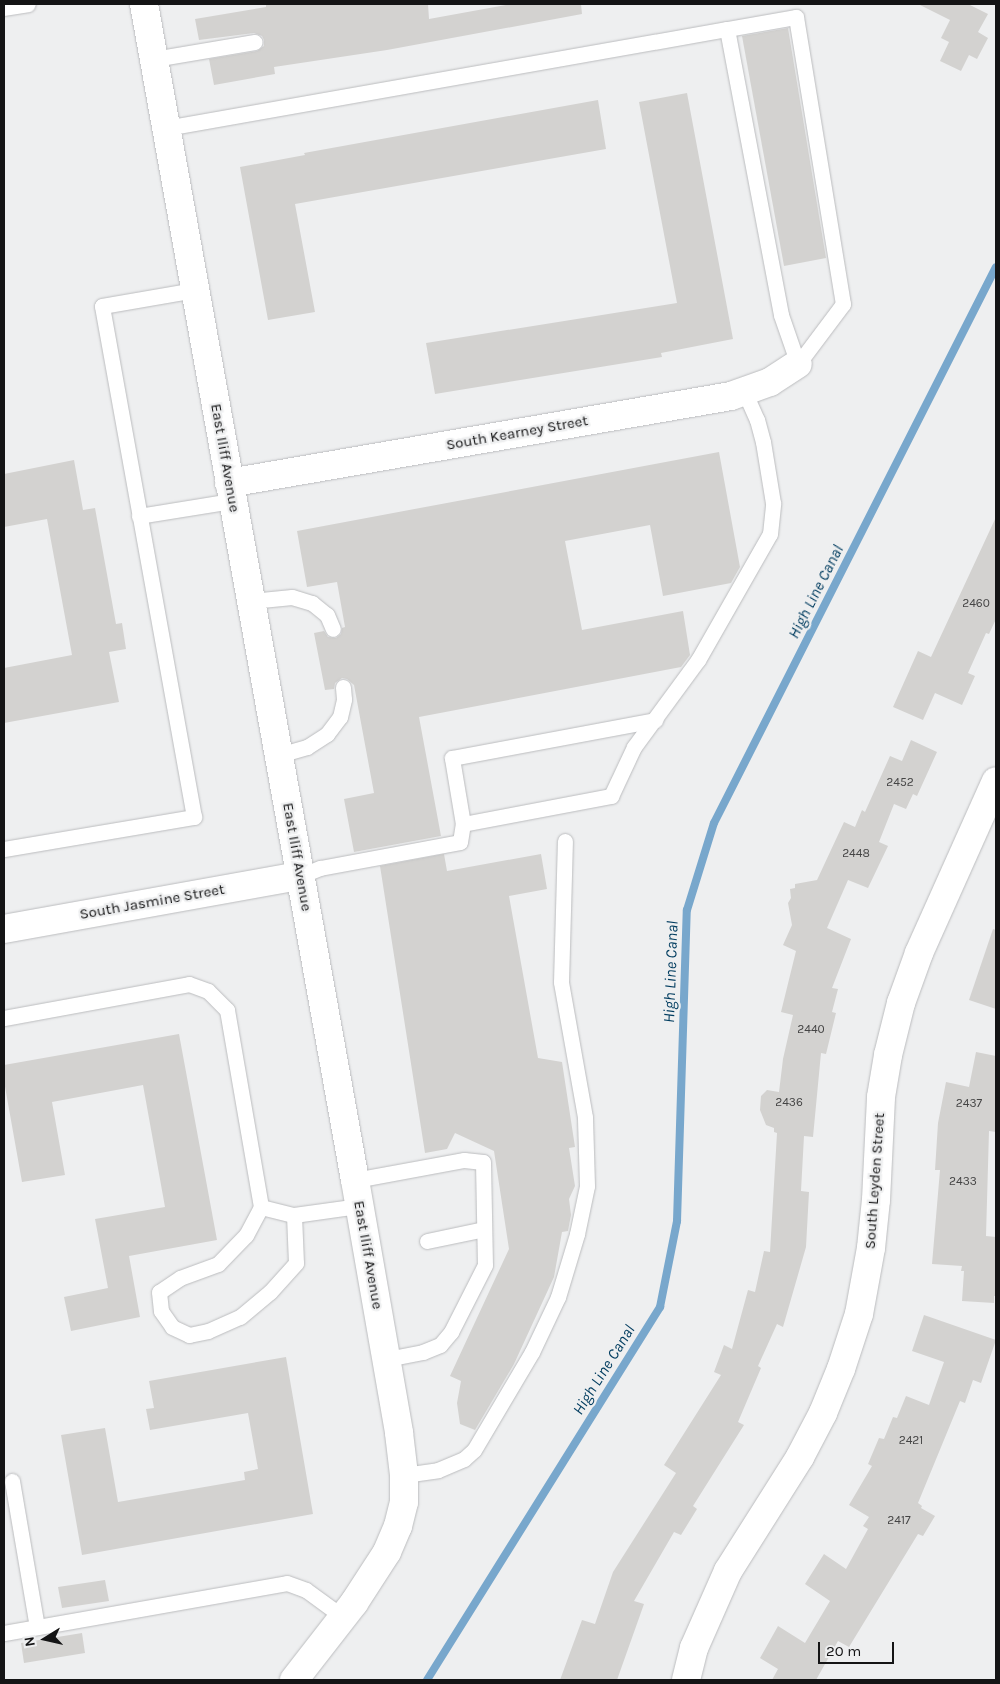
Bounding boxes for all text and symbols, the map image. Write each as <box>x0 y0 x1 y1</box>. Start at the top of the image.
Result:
street label: East Iliff Avenue <box>207 402 243 514</box>
street label: South Kearney Street <box>445 412 589 454</box>
water label: High Line Canal <box>784 542 848 642</box>
house number: 2460 <box>962 597 990 611</box>
house number: 2452 <box>886 776 914 790</box>
street label: East Iliff Avenue <box>279 801 315 913</box>
house number: 2448 <box>842 847 870 861</box>
street label: South Jasmine Street <box>78 880 226 924</box>
water label: High Line Canal <box>660 920 682 1024</box>
house number: 2440 <box>797 1023 825 1037</box>
house number: 2436 <box>775 1096 803 1110</box>
house number: 2437 <box>956 1097 982 1111</box>
street label: South Leyden Street <box>861 1112 889 1250</box>
house number: 2433 <box>949 1175 977 1189</box>
street label: East Iliff Avenue <box>350 1199 386 1311</box>
water label: High Line Canal <box>569 1321 639 1419</box>
house number: 2421 <box>899 1434 923 1448</box>
house number: 2417 <box>887 1514 911 1528</box>
north arrow <box>20 1614 70 1664</box>
scale bar <box>820 1632 896 1664</box>
text: N <box>20 1635 39 1648</box>
text: 20 m <box>826 1642 861 1660</box>

